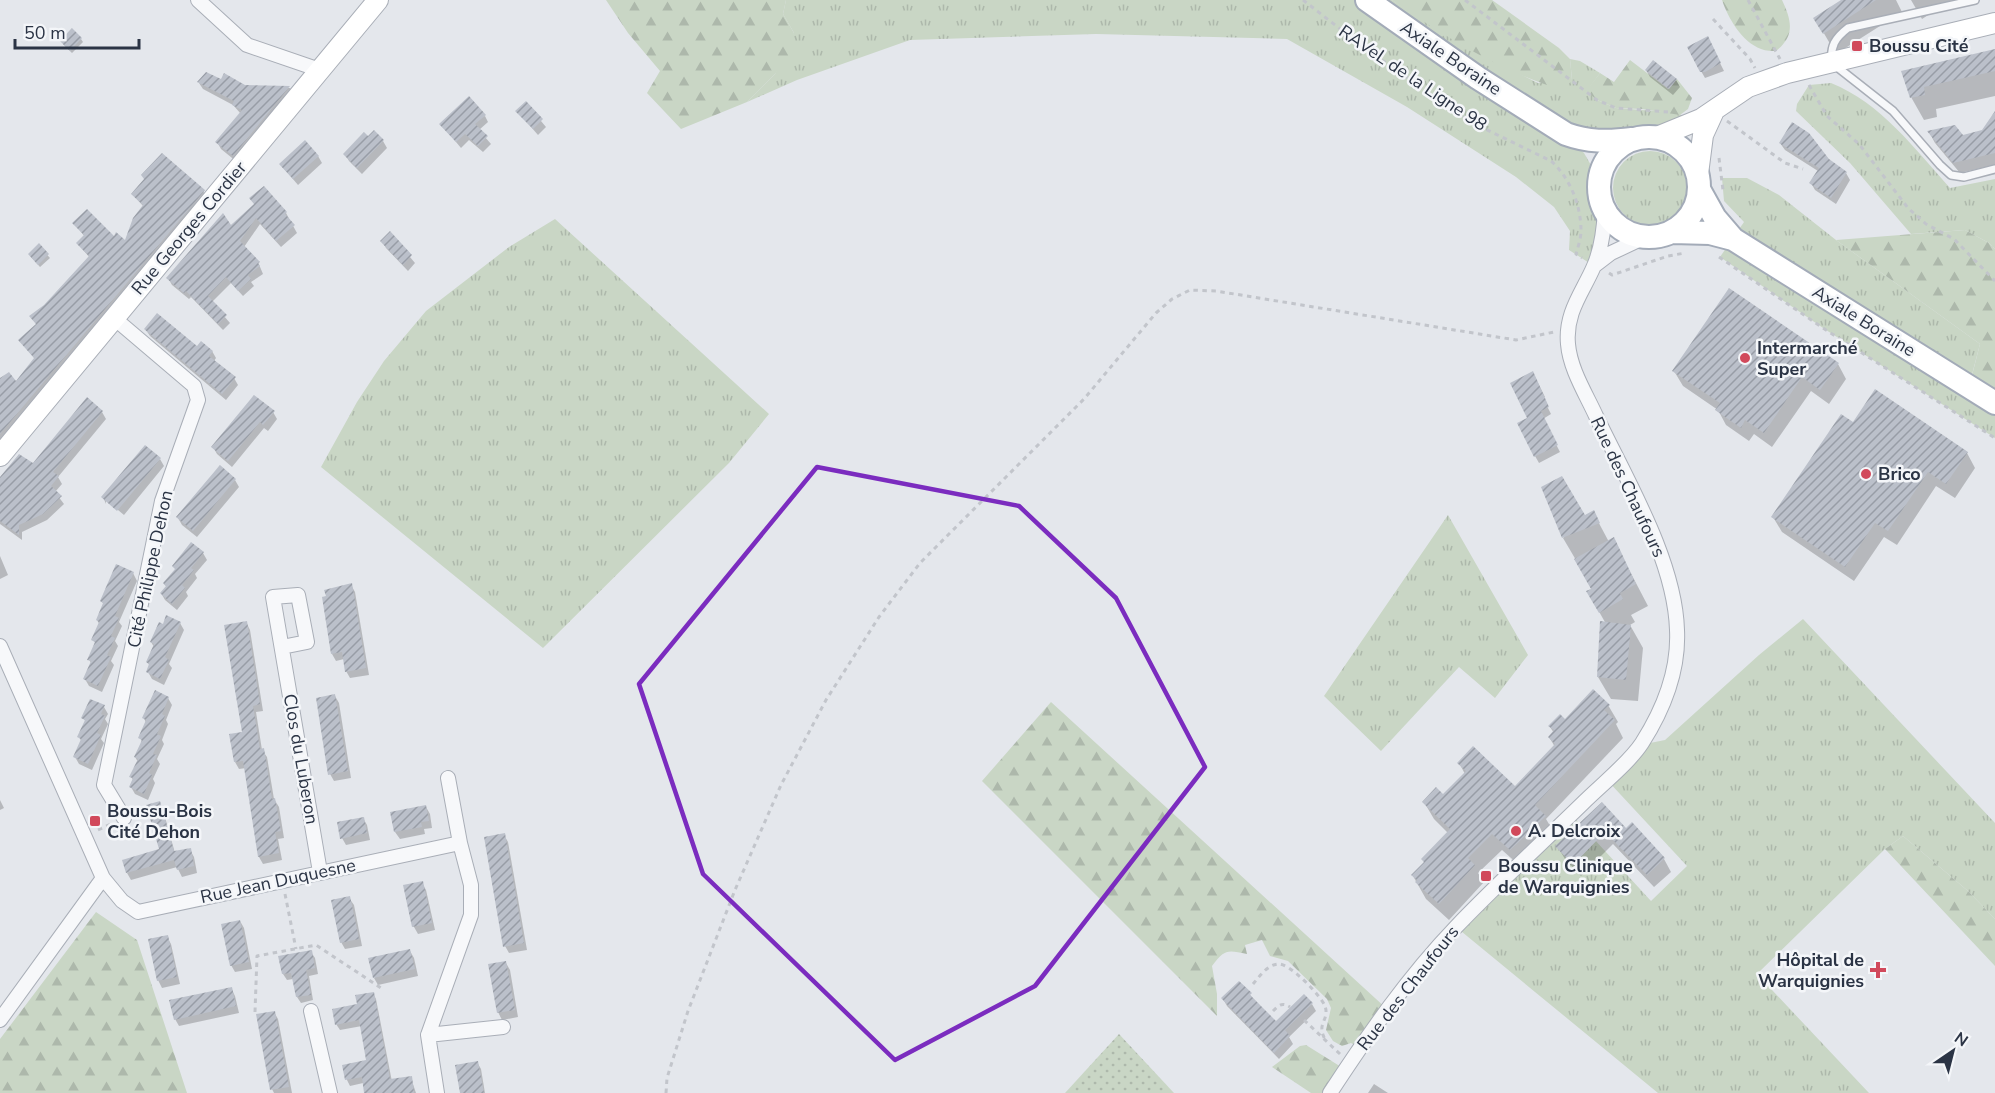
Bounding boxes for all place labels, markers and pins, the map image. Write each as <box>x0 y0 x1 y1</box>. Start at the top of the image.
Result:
place label: Boussu Cité <box>1869 34 1969 58</box>
marker: Boussu Cité <box>1850 39 1864 53</box>
place label: Intermarché Super <box>1757 336 1858 381</box>
marker: Intermarché Super <box>1738 351 1752 365</box>
place label: Brico <box>1878 462 1921 486</box>
marker: Brico <box>1859 467 1873 481</box>
place label: Boussu-Bois Cité Dehon <box>107 799 212 844</box>
marker: Boussu-Bois Cité Dehon <box>88 814 102 828</box>
place label: A. Delcroix <box>1528 819 1621 843</box>
marker: A. Delcroix <box>1509 824 1523 838</box>
place label: Boussu Clinique de Warquignies <box>1498 854 1633 899</box>
marker: Boussu Clinique de Warquignies <box>1479 869 1493 883</box>
place label: Hôpital de Warquignies <box>1758 948 1864 993</box>
marker: Hôpital de Warquignies <box>1869 961 1887 979</box>

